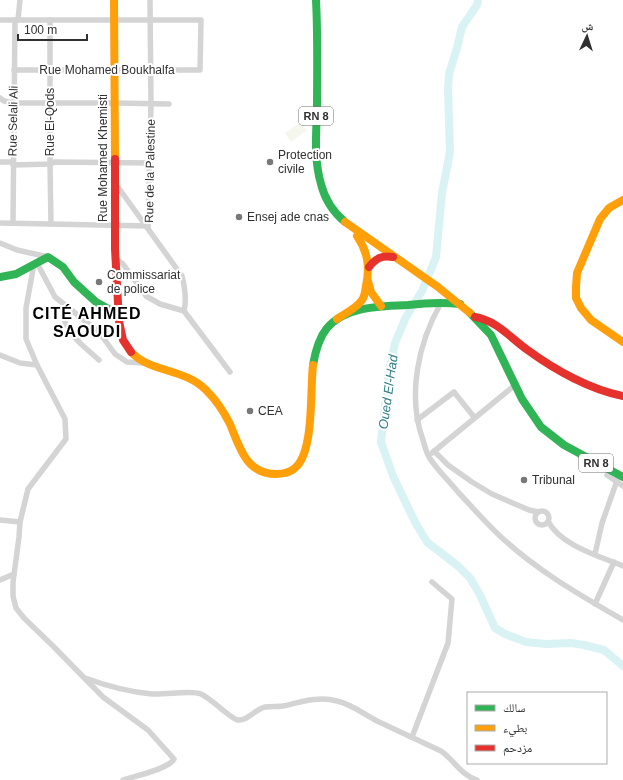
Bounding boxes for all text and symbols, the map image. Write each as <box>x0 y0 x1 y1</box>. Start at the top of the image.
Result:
scale bar <box>18 16 87 42</box>
north arrow <box>567 16 607 56</box>
text: ش <box>581 20 594 34</box>
text: 100 m <box>24 23 57 37</box>
street label: Rue Mohamed Boukhalfa <box>39 63 175 77</box>
street label: Rue Selali Ali <box>5 86 21 156</box>
street label: Rue El-Qods <box>43 88 57 156</box>
street label: Rue Mohamed Khemisti <box>96 94 110 222</box>
road number: RN 8 <box>299 107 333 125</box>
street label: Rue de la Palestine <box>142 119 158 223</box>
place label: Protection civile <box>278 148 332 176</box>
marker: Protection civile <box>265 157 275 167</box>
place label: Ensej ade cnas <box>247 210 329 224</box>
marker: Ensej ade cnas <box>234 212 244 222</box>
place label: Commissariat de police <box>107 268 181 296</box>
marker: Commissariat de police <box>94 277 104 287</box>
district label: CITÉ AHMED SAOUDI <box>33 304 141 340</box>
water label: Oued El-Had <box>375 353 401 430</box>
place label: CEA <box>258 404 283 418</box>
marker: CEA <box>245 406 255 416</box>
road number: RN 8 <box>579 454 613 472</box>
place label: Tribunal <box>532 473 575 487</box>
marker: Tribunal <box>519 475 529 485</box>
legend <box>467 692 607 764</box>
text: سالك <box>503 701 525 715</box>
text: بطيء <box>503 721 527 738</box>
text: مزدحم <box>503 741 532 756</box>

